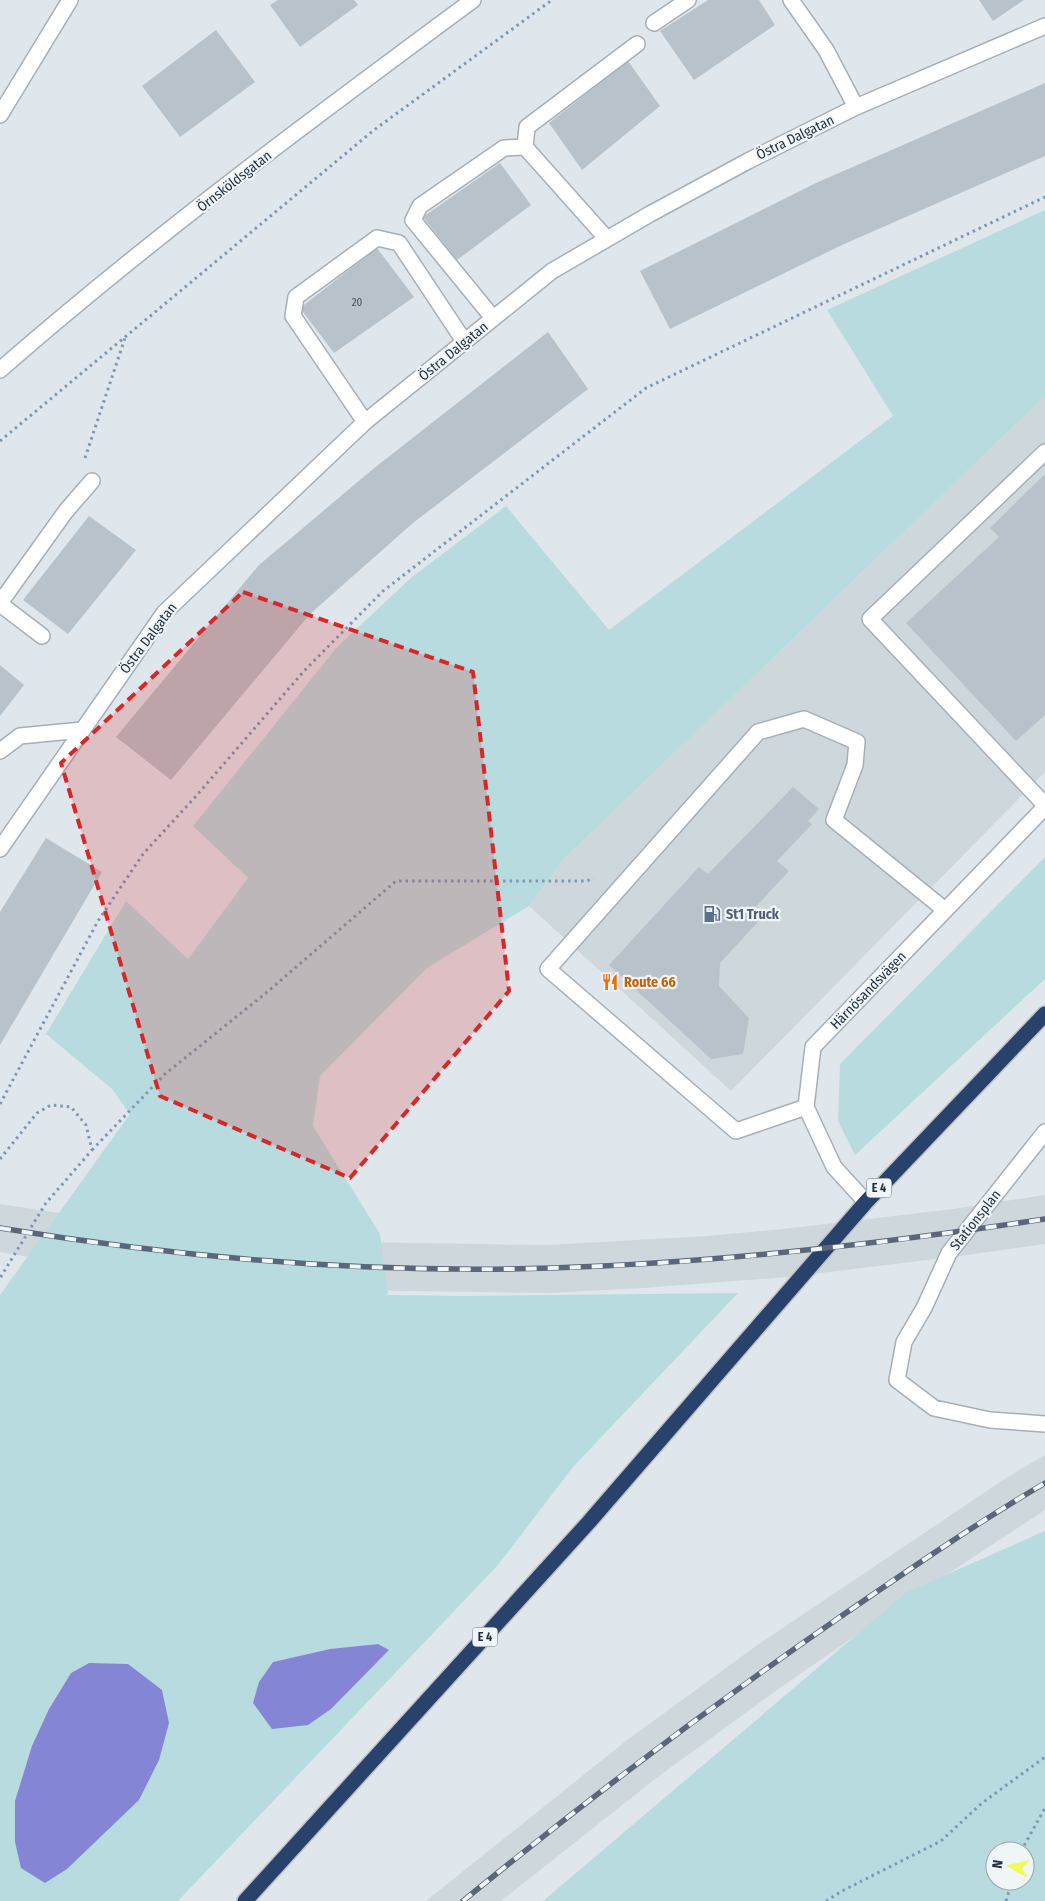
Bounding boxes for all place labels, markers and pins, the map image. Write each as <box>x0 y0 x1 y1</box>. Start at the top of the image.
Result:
fuel station icon: St1 Truck <box>702 904 722 924</box>
place label: St1 Truck <box>726 906 780 923</box>
restaurant icon: Route 66 <box>600 972 620 992</box>
place label: Route 66 <box>624 974 676 991</box>

